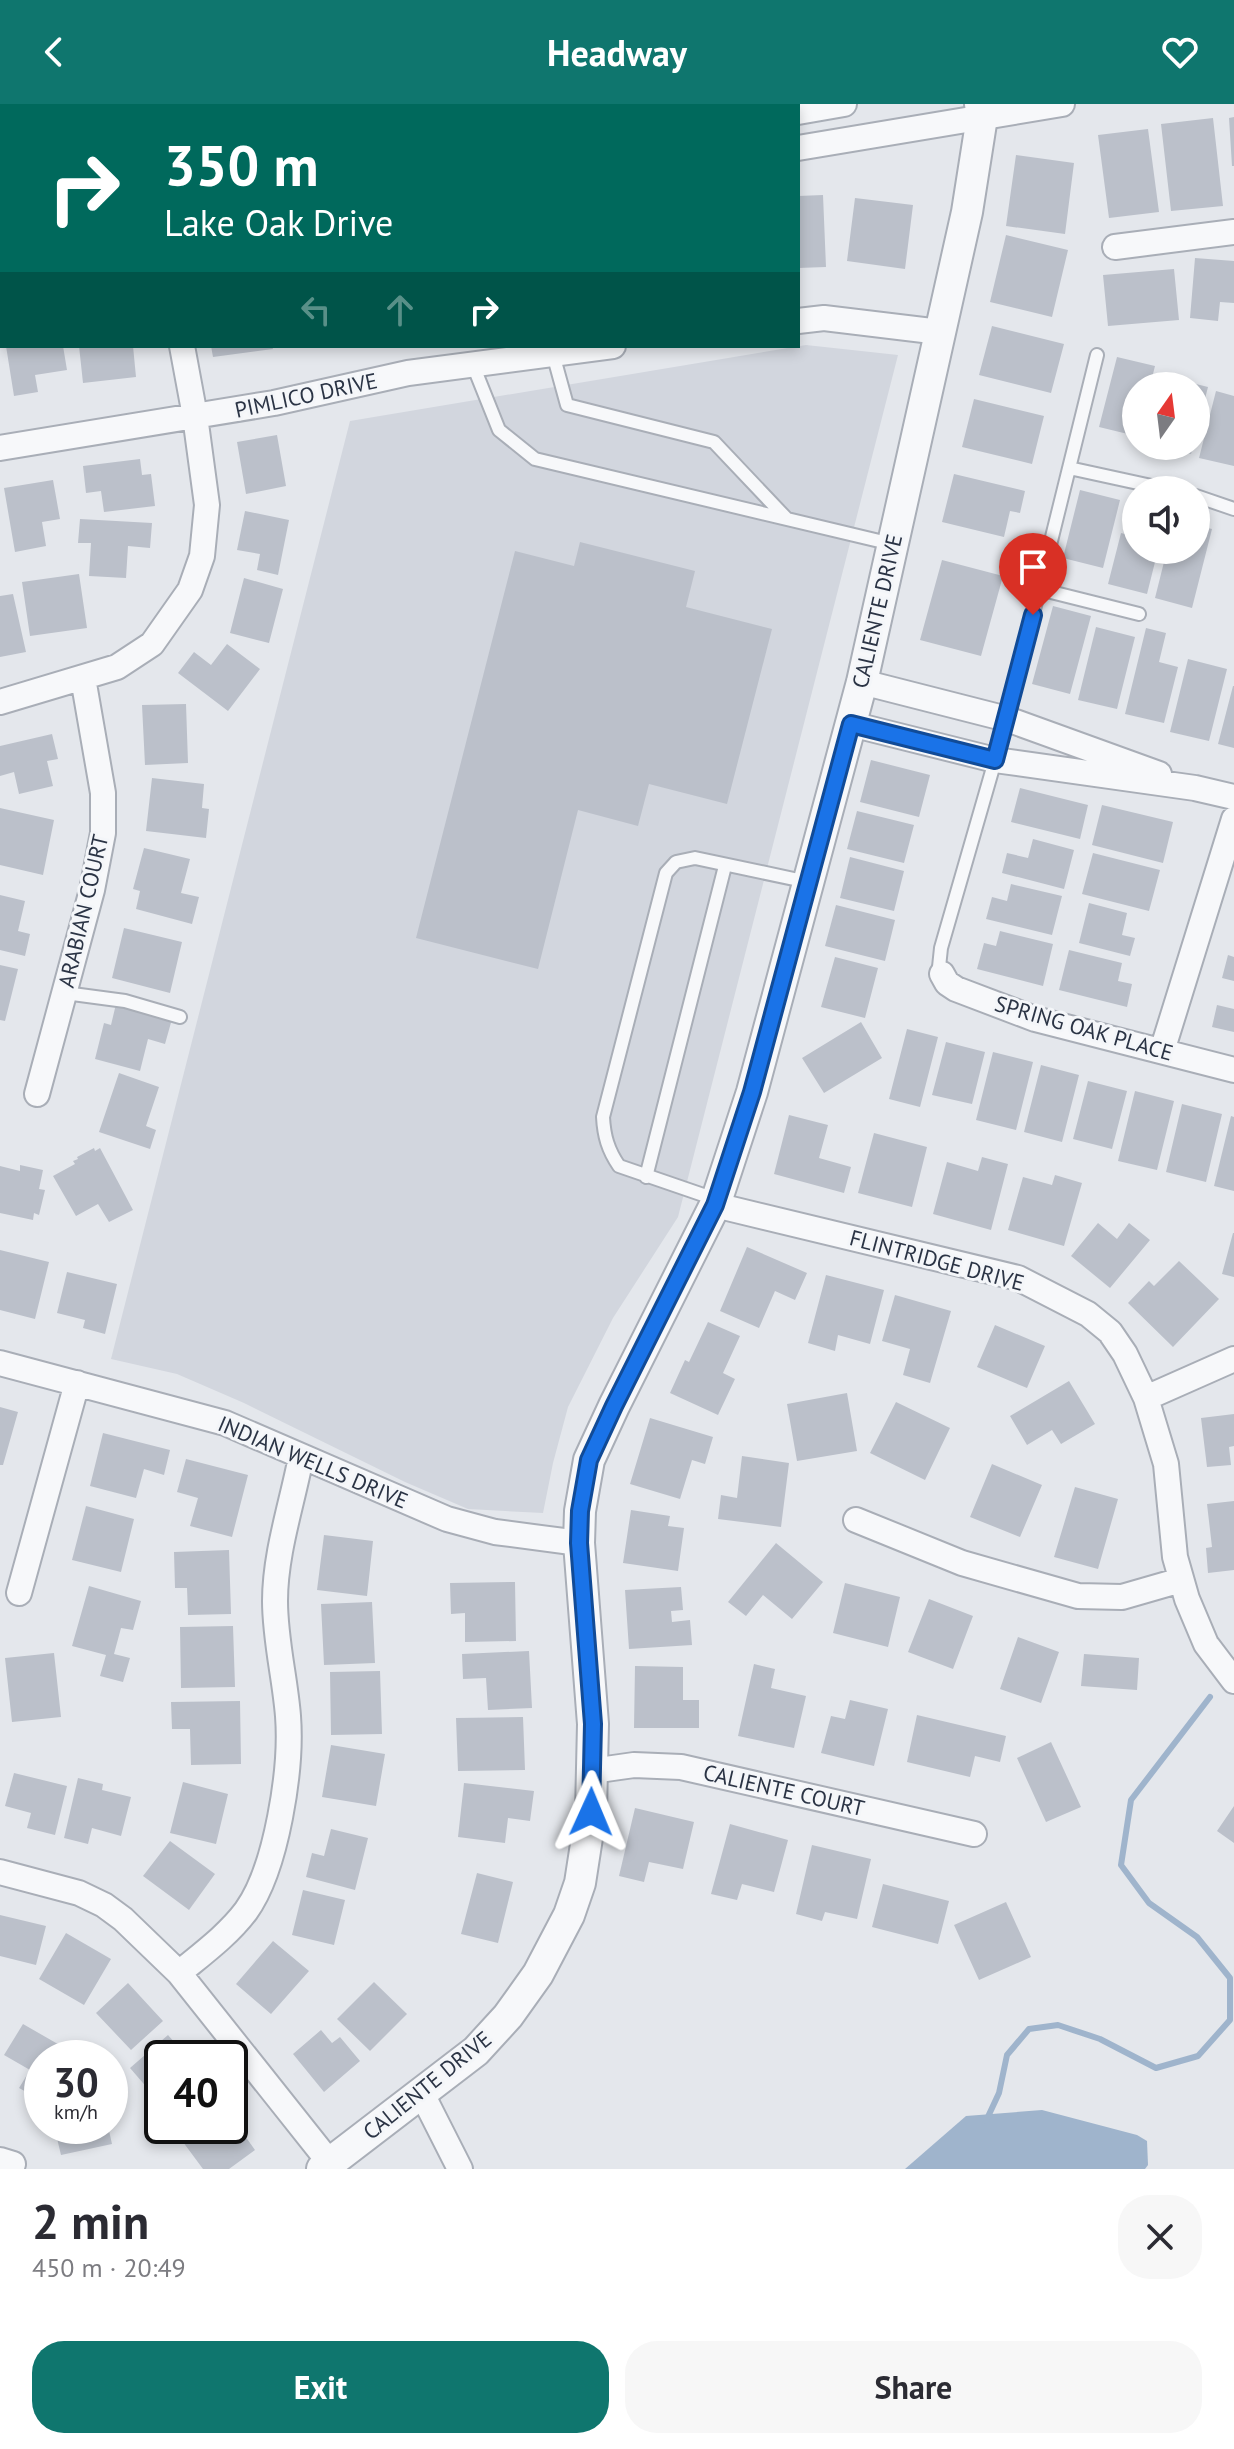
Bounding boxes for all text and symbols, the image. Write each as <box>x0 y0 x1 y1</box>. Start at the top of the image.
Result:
text: Headway <box>547 29 687 76</box>
icon: back <box>32 30 76 74</box>
icon: heart <box>1158 30 1202 74</box>
text: 350 m <box>164 129 319 201</box>
icon: right <box>32 136 136 240</box>
text: Lake Oak Drive <box>164 199 393 246</box>
icon: left <box>294 288 338 332</box>
icon: ahead <box>378 288 422 332</box>
icon: right <box>462 288 506 332</box>
street label: PIMLICO DRIVE <box>232 366 380 424</box>
north arrow <box>1122 372 1210 460</box>
map controls <box>1122 372 1210 564</box>
button: sound <box>1122 476 1210 564</box>
street label: CALIENTE DRIVE <box>846 531 908 691</box>
pin <box>999 533 1067 615</box>
icon: arrive <box>1011 545 1055 589</box>
street label: ARABIAN COURT <box>52 832 114 990</box>
street label: SPRING OAK PLACE <box>992 989 1176 1067</box>
street label: FLINTRIDGE DRIVE <box>847 1223 1027 1297</box>
street label: INDIAN WELLS DRIVE <box>214 1409 412 1515</box>
street label: CALIENTE COURT <box>701 1758 867 1822</box>
position arrow <box>549 1770 633 1854</box>
street label: CALIENTE DRIVE <box>357 2025 497 2145</box>
speed limit sign: 40 <box>144 2040 248 2144</box>
text: 30 <box>53 2056 99 2108</box>
text: km/h <box>54 2099 98 2125</box>
text: 2 min <box>32 2190 149 2252</box>
button: close <box>1118 2195 1202 2279</box>
text: 450 m · 20:49 <box>32 2251 186 2284</box>
button: Exit <box>32 2341 609 2433</box>
button: Share <box>625 2341 1202 2433</box>

